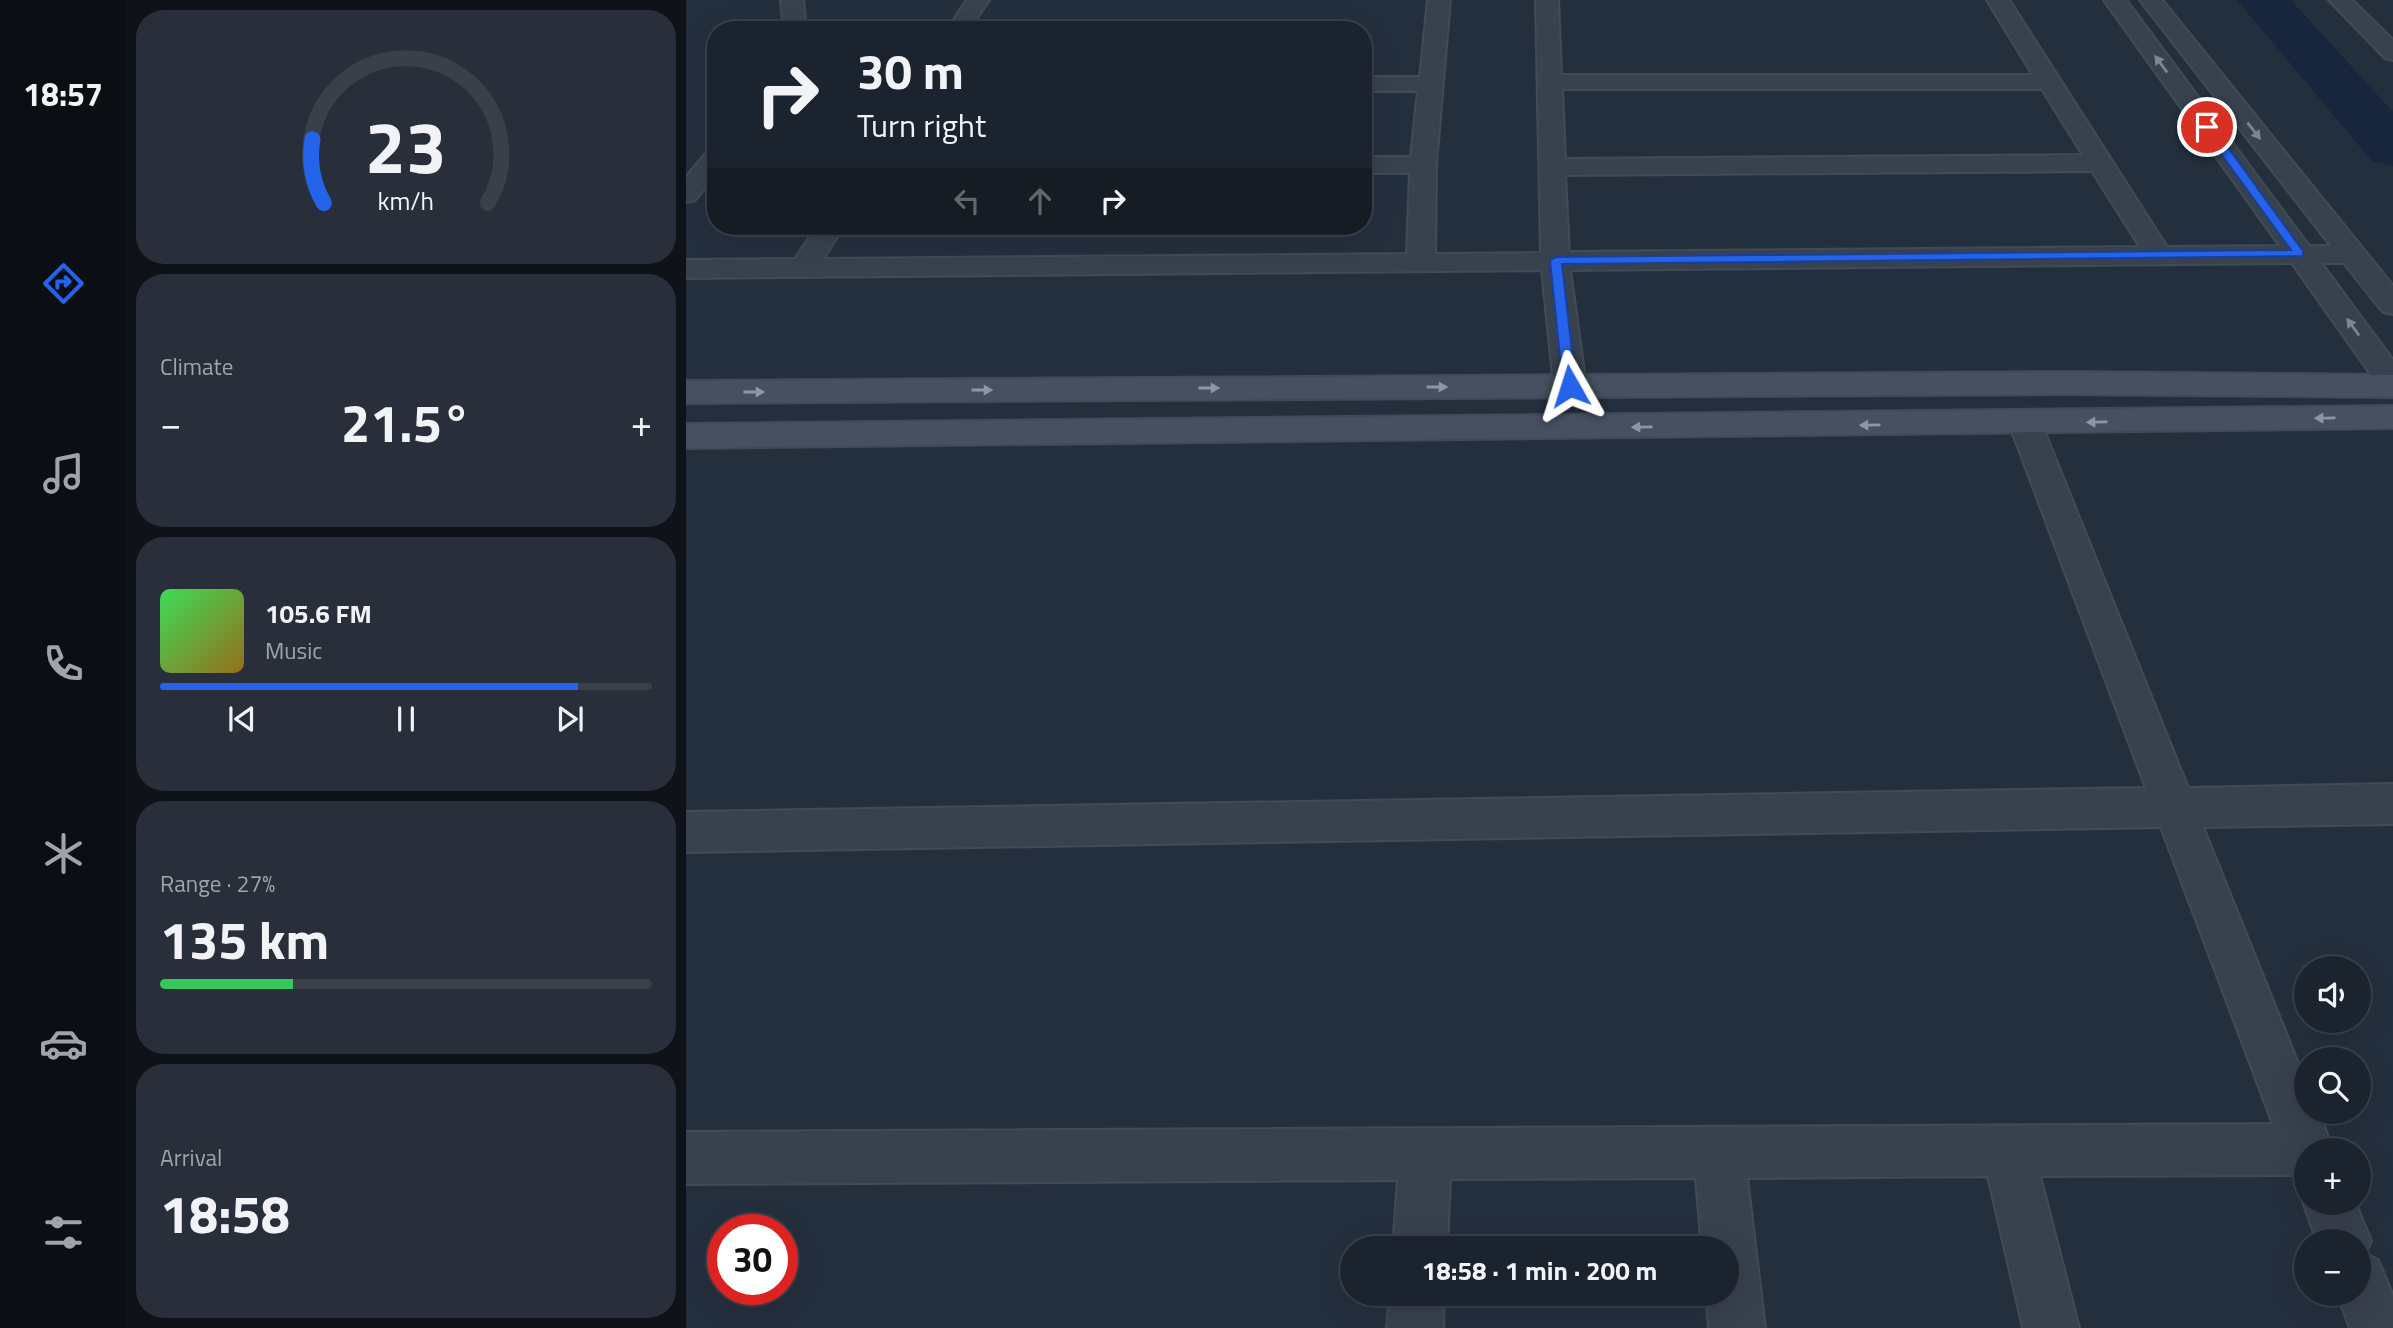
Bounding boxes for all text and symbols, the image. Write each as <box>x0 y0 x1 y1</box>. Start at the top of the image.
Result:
text: 30 m <box>857 33 964 108</box>
icon: right <box>742 49 833 140</box>
one-way arrow <box>2154 55 2168 73</box>
text: 18:57 <box>23 70 103 118</box>
text: 23 <box>365 91 447 201</box>
pin <box>2177 97 2237 157</box>
text: Turn right <box>857 101 986 149</box>
icon: arrive <box>2188 108 2226 146</box>
one-way arrow <box>2247 121 2262 139</box>
text: km/h <box>378 182 434 220</box>
icon: left <box>948 182 986 220</box>
icon: ahead <box>1021 182 1059 220</box>
icon: right <box>1094 182 1132 220</box>
icon: directions <box>39 259 88 308</box>
one-way arrow <box>2346 318 2360 336</box>
text: Climate <box>160 349 233 384</box>
position arrow <box>1533 349 1607 423</box>
one-way arrow <box>1426 381 1448 392</box>
one-way arrow <box>1198 382 1220 394</box>
text: 21.5° <box>341 383 471 462</box>
one-way arrow <box>971 384 993 396</box>
one-way arrow <box>743 386 765 398</box>
text: − <box>160 394 181 452</box>
text: + <box>631 394 652 452</box>
one-way arrow <box>2314 412 2336 424</box>
one-way arrow <box>2086 416 2108 428</box>
one-way arrow <box>1859 419 1881 431</box>
one-way arrow <box>1631 421 1653 433</box>
icon: music <box>39 449 88 498</box>
text: 105.6 FM <box>265 594 372 633</box>
text: Music <box>265 633 322 668</box>
icon: phone <box>39 639 88 688</box>
icon: previous <box>223 700 261 738</box>
icon: pause <box>387 700 425 738</box>
icon: next <box>551 700 589 738</box>
icon: climate <box>39 829 88 878</box>
text: Range · 27% <box>160 866 275 901</box>
text: 135 km <box>160 900 329 979</box>
map controls <box>2294 956 2371 1306</box>
button: sound <box>2294 956 2371 1033</box>
icon: car <box>39 1019 88 1068</box>
button: search <box>2294 1047 2371 1124</box>
button: + <box>2294 1138 2371 1215</box>
text: Arrival <box>160 1140 222 1175</box>
text: 18:58 <box>160 1174 290 1253</box>
icon: filters <box>39 1208 88 1257</box>
speed limit sign: 30 <box>707 1214 798 1305</box>
button: − <box>2294 1229 2371 1306</box>
text: 18:58 · 1 min · 200 m <box>1422 1251 1657 1290</box>

